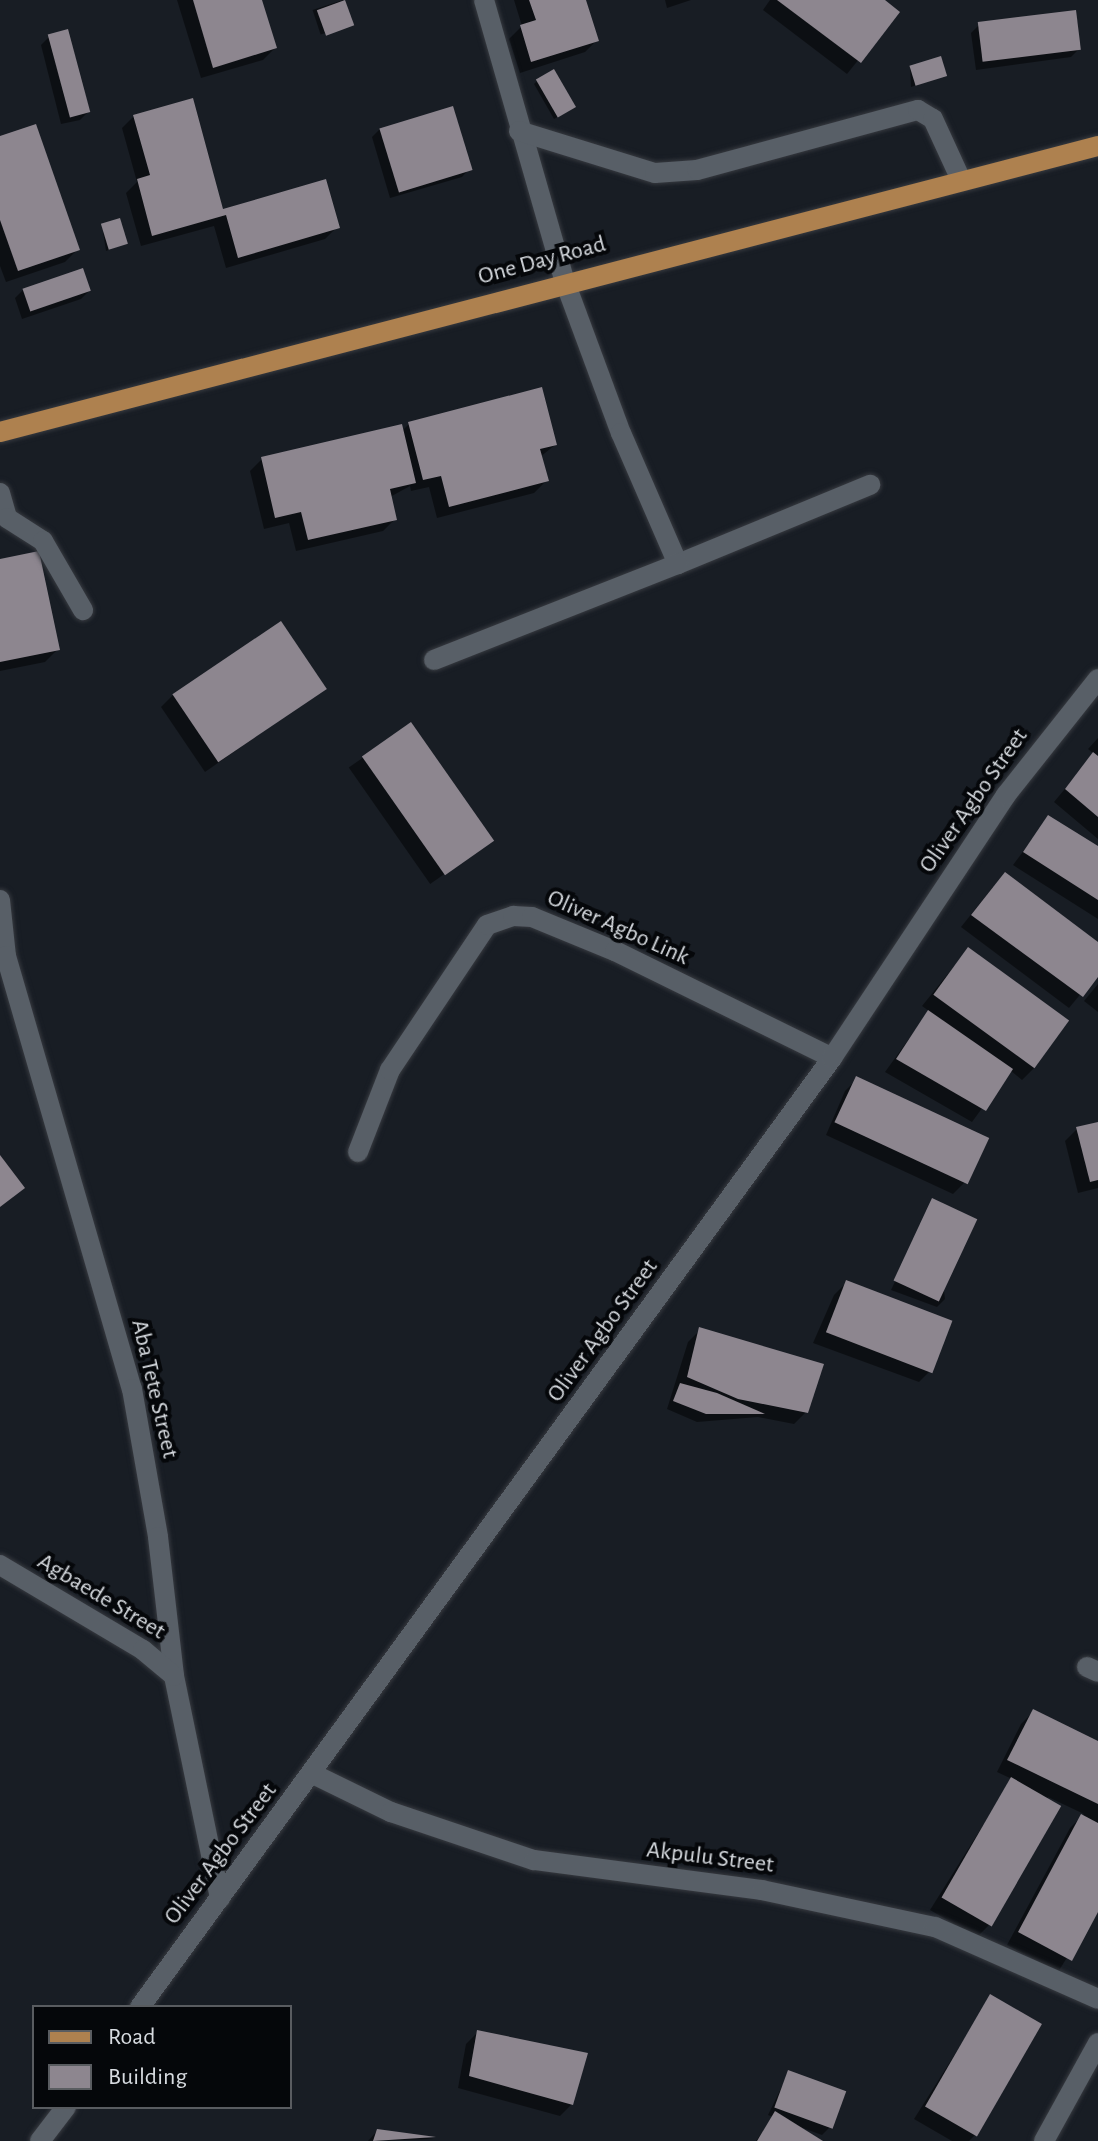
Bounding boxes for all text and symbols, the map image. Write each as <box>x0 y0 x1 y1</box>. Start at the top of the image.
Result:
street label: One Day Road <box>475 230 609 292</box>
street label: Oliver Agbo Street <box>914 723 1034 879</box>
street label: Oliver Agbo Link <box>543 884 693 972</box>
street label: Oliver Agbo Street <box>541 1254 665 1408</box>
street label: Aba Tete Street <box>124 1317 184 1461</box>
street label: Agbaede Street <box>32 1548 170 1646</box>
street label: Oliver Agbo Street <box>158 1778 284 1930</box>
street label: Akpulu Street <box>645 1836 775 1880</box>
legend <box>32 2005 292 2109</box>
text: Road <box>108 2025 156 2049</box>
text: Building <box>108 2065 187 2089</box>

